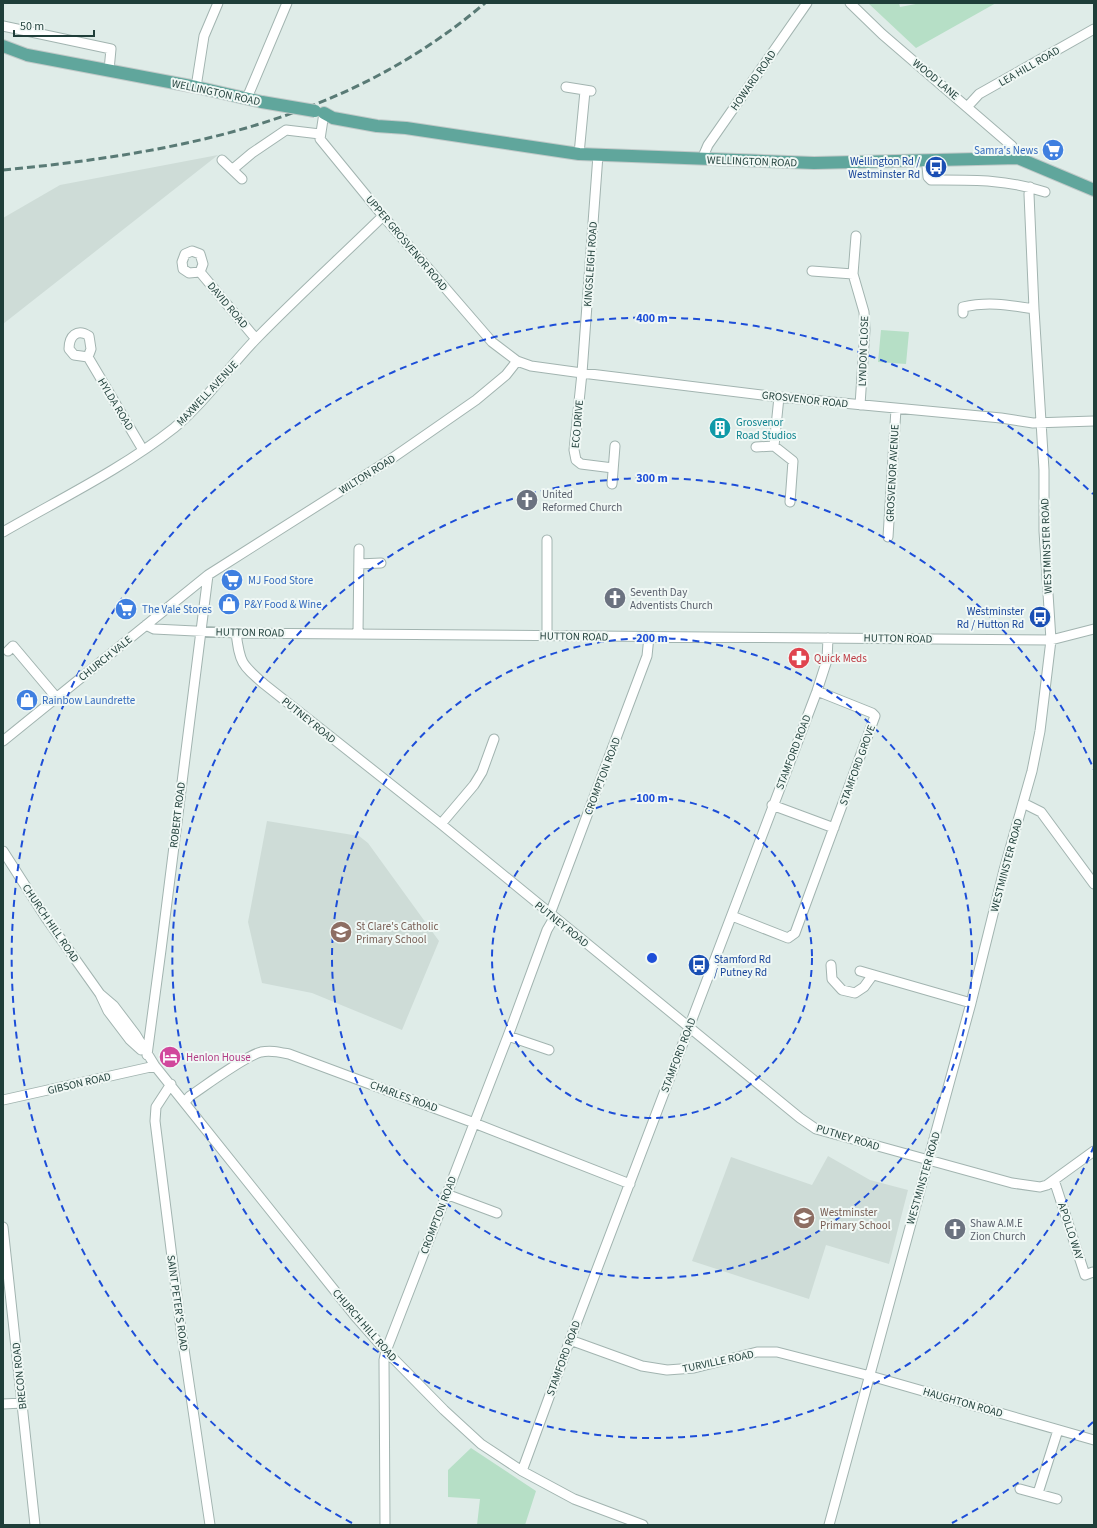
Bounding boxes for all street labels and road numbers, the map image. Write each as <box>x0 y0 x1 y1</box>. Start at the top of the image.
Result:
street label: LEA HILL ROAD <box>996 43 1063 90</box>
street label: HOWARD ROAD <box>727 47 780 113</box>
street label: WOOD LANE <box>909 56 962 103</box>
street label: WELLINGTON ROAD <box>170 76 262 109</box>
street label: WELLINGTON ROAD <box>707 152 798 171</box>
street label: UPPER GROSVENOR ROAD <box>362 192 451 294</box>
street label: KINGSLEIGH ROAD <box>580 221 601 307</box>
street label: DAVID ROAD <box>204 279 252 332</box>
street label: LYNDON CLOSE <box>855 315 872 387</box>
street label: MAXWELL AVENUE <box>173 357 242 429</box>
street label: HYLDA ROAD <box>94 375 137 434</box>
street label: GROSVENOR ROAD <box>761 388 849 412</box>
street label: ECO DRIVE <box>568 399 587 449</box>
street label: GROSVENOR AVENUE <box>882 424 903 522</box>
street label: WILTON ROAD <box>336 451 399 498</box>
street label: WESTMINSTER ROAD <box>1037 498 1056 594</box>
street label: HUTTON ROAD <box>216 624 285 641</box>
street label: HUTTON ROAD <box>540 628 609 645</box>
street label: HUTTON ROAD <box>864 630 933 647</box>
street label: CHURCH VALE <box>75 632 135 685</box>
street label: PUTNEY ROAD <box>278 694 339 747</box>
street label: STAMFORD ROAD <box>772 712 815 792</box>
street label: STAMFORD GROVE <box>836 723 879 808</box>
street label: CROMPTON ROAD <box>581 735 624 817</box>
street label: ROBERT ROAD <box>166 781 189 849</box>
street label: WESTMINSTER ROAD <box>987 817 1026 913</box>
street label: CHURCH HILL ROAD <box>19 881 83 966</box>
street label: PUTNEY ROAD <box>531 898 592 951</box>
street label: STAMFORD ROAD <box>657 1015 700 1095</box>
street label: GIBSON ROAD <box>46 1069 113 1098</box>
street label: CHARLES ROAD <box>368 1077 440 1116</box>
street label: PUTNEY ROAD <box>814 1121 882 1154</box>
street label: WESTMINSTER ROAD <box>903 1130 944 1226</box>
street label: CROMPTON ROAD <box>417 1174 460 1256</box>
street label: APOLLO WAY <box>1054 1201 1087 1262</box>
street label: SAINT PETER'S ROAD <box>163 1254 192 1352</box>
street label: CHURCH HILL ROAD <box>329 1286 400 1365</box>
street label: STAMFORD ROAD <box>543 1318 584 1398</box>
street label: BRECON ROAD <box>8 1341 30 1410</box>
street label: TURVILLE ROAD <box>681 1347 755 1376</box>
street label: HAUGHTON ROAD <box>921 1384 1005 1421</box>

